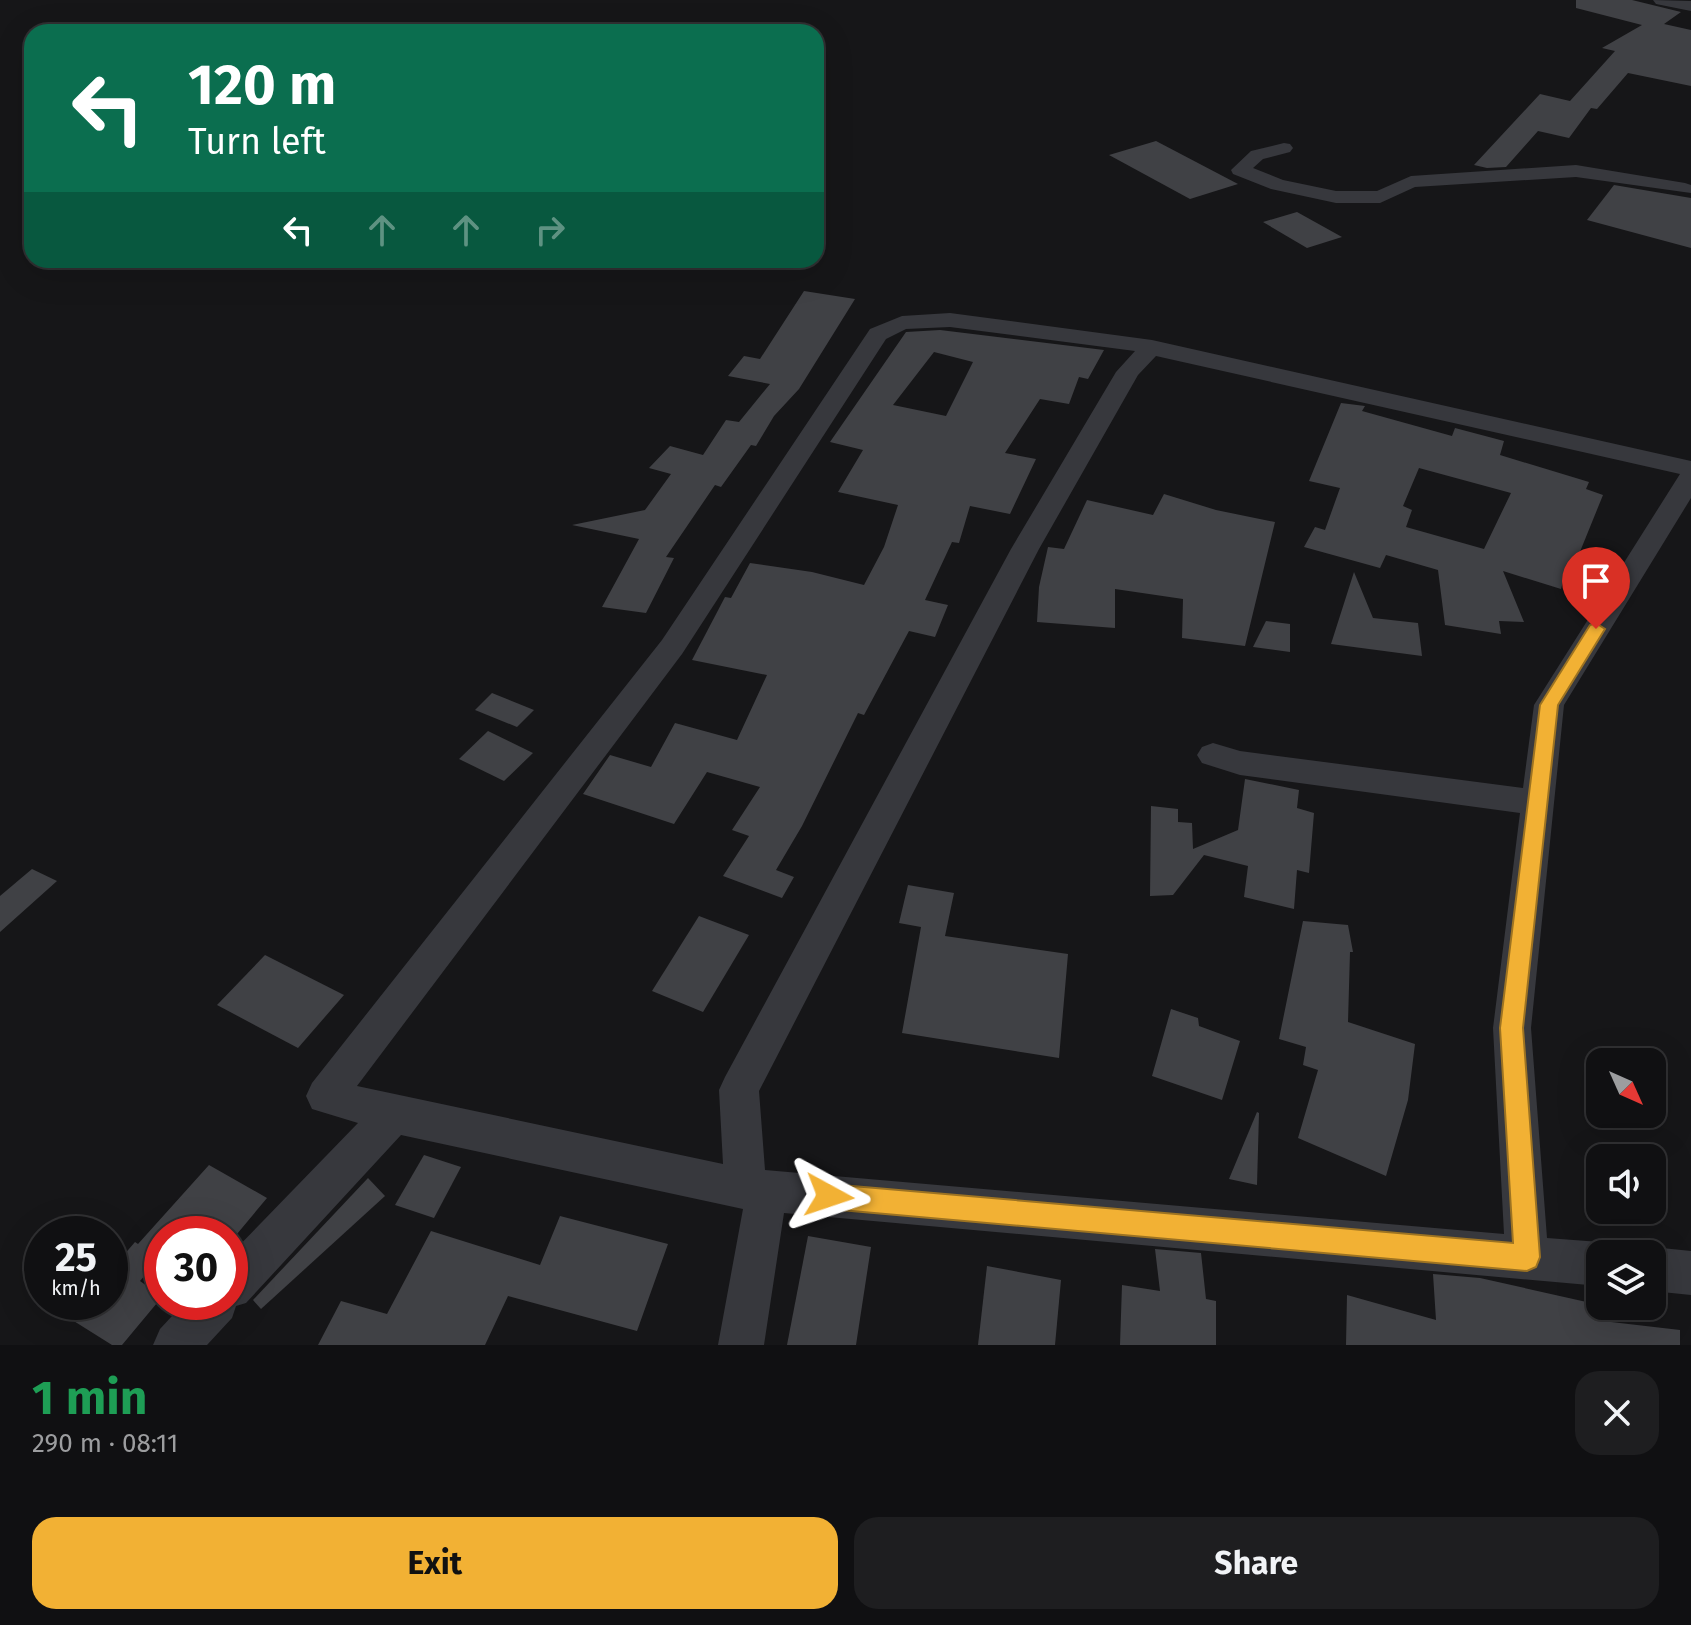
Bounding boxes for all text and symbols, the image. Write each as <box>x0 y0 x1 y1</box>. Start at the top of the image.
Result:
text: 120 m <box>188 52 336 119</box>
icon: left <box>56 56 160 160</box>
text: Turn left <box>188 120 326 164</box>
icon: left <box>276 208 320 252</box>
icon: ahead <box>360 208 404 252</box>
icon: ahead <box>444 208 488 252</box>
icon: right <box>528 208 572 252</box>
pin <box>1562 547 1630 629</box>
icon: arrive <box>1574 559 1618 603</box>
north arrow <box>1586 1048 1666 1128</box>
map controls <box>1586 1048 1666 1320</box>
button: sound <box>1586 1144 1666 1224</box>
position arrow <box>787 1154 871 1238</box>
speed limit sign: 30 <box>144 1216 248 1320</box>
text: 25 <box>55 1234 97 1282</box>
button: layers <box>1586 1240 1666 1320</box>
text: km/h <box>51 1276 101 1300</box>
text: 1 min <box>32 1369 147 1427</box>
button: close <box>1575 1371 1659 1455</box>
text: 290 m · 08:11 <box>32 1428 178 1459</box>
button: Exit <box>32 1517 838 1609</box>
button: Share <box>854 1517 1659 1609</box>

